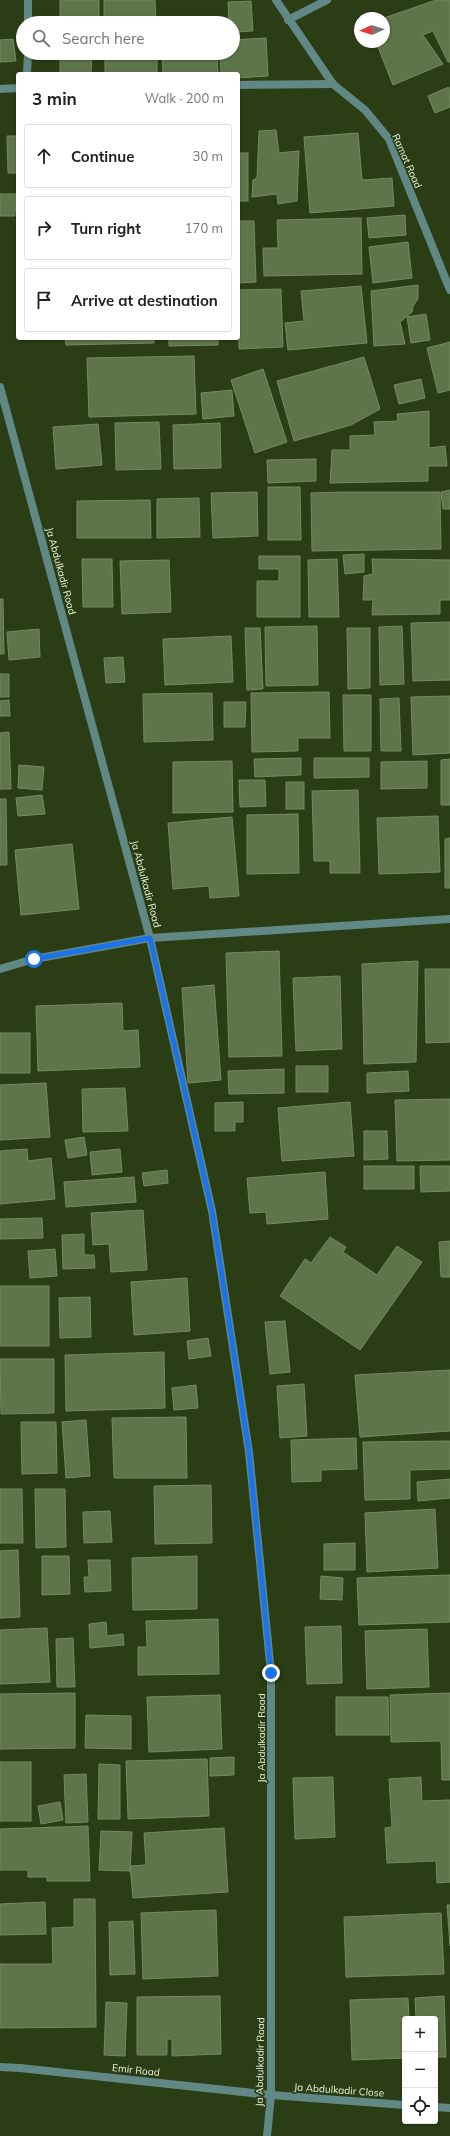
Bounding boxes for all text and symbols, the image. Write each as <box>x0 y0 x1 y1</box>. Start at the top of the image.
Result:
north arrow <box>354 12 390 48</box>
search box <box>16 16 240 60</box>
icon: search <box>30 27 52 49</box>
text: Search here <box>62 29 144 48</box>
text: 3 min <box>32 88 77 109</box>
text: Walk · 200 m <box>145 90 224 106</box>
street label: Ramat Road <box>389 132 425 190</box>
icon: ahead <box>33 145 55 167</box>
text: Continue <box>71 147 134 166</box>
text: 30 m <box>193 148 223 164</box>
icon: right <box>33 217 55 239</box>
text: Turn right <box>71 219 141 238</box>
text: 170 m <box>185 220 223 236</box>
icon: arrive <box>33 289 55 311</box>
text: Arrive at destination <box>71 291 218 310</box>
street label: Ja Abdulkadir Road <box>43 526 79 616</box>
street label: Ja Abdulkadir Road <box>128 839 164 929</box>
route start <box>25 950 43 968</box>
route end <box>262 1664 280 1682</box>
street label: Ja Abdulkadir Road <box>255 1693 268 1783</box>
map controls <box>402 2016 438 2124</box>
button: + <box>402 2016 438 2052</box>
street label: Ja Abdulkadir Road <box>253 2017 267 2107</box>
button: − <box>402 2052 438 2088</box>
street label: Emir Road <box>112 2061 160 2079</box>
street label: Ja Abdulkadir Close <box>293 2080 385 2100</box>
button: locate <box>402 2088 438 2124</box>

